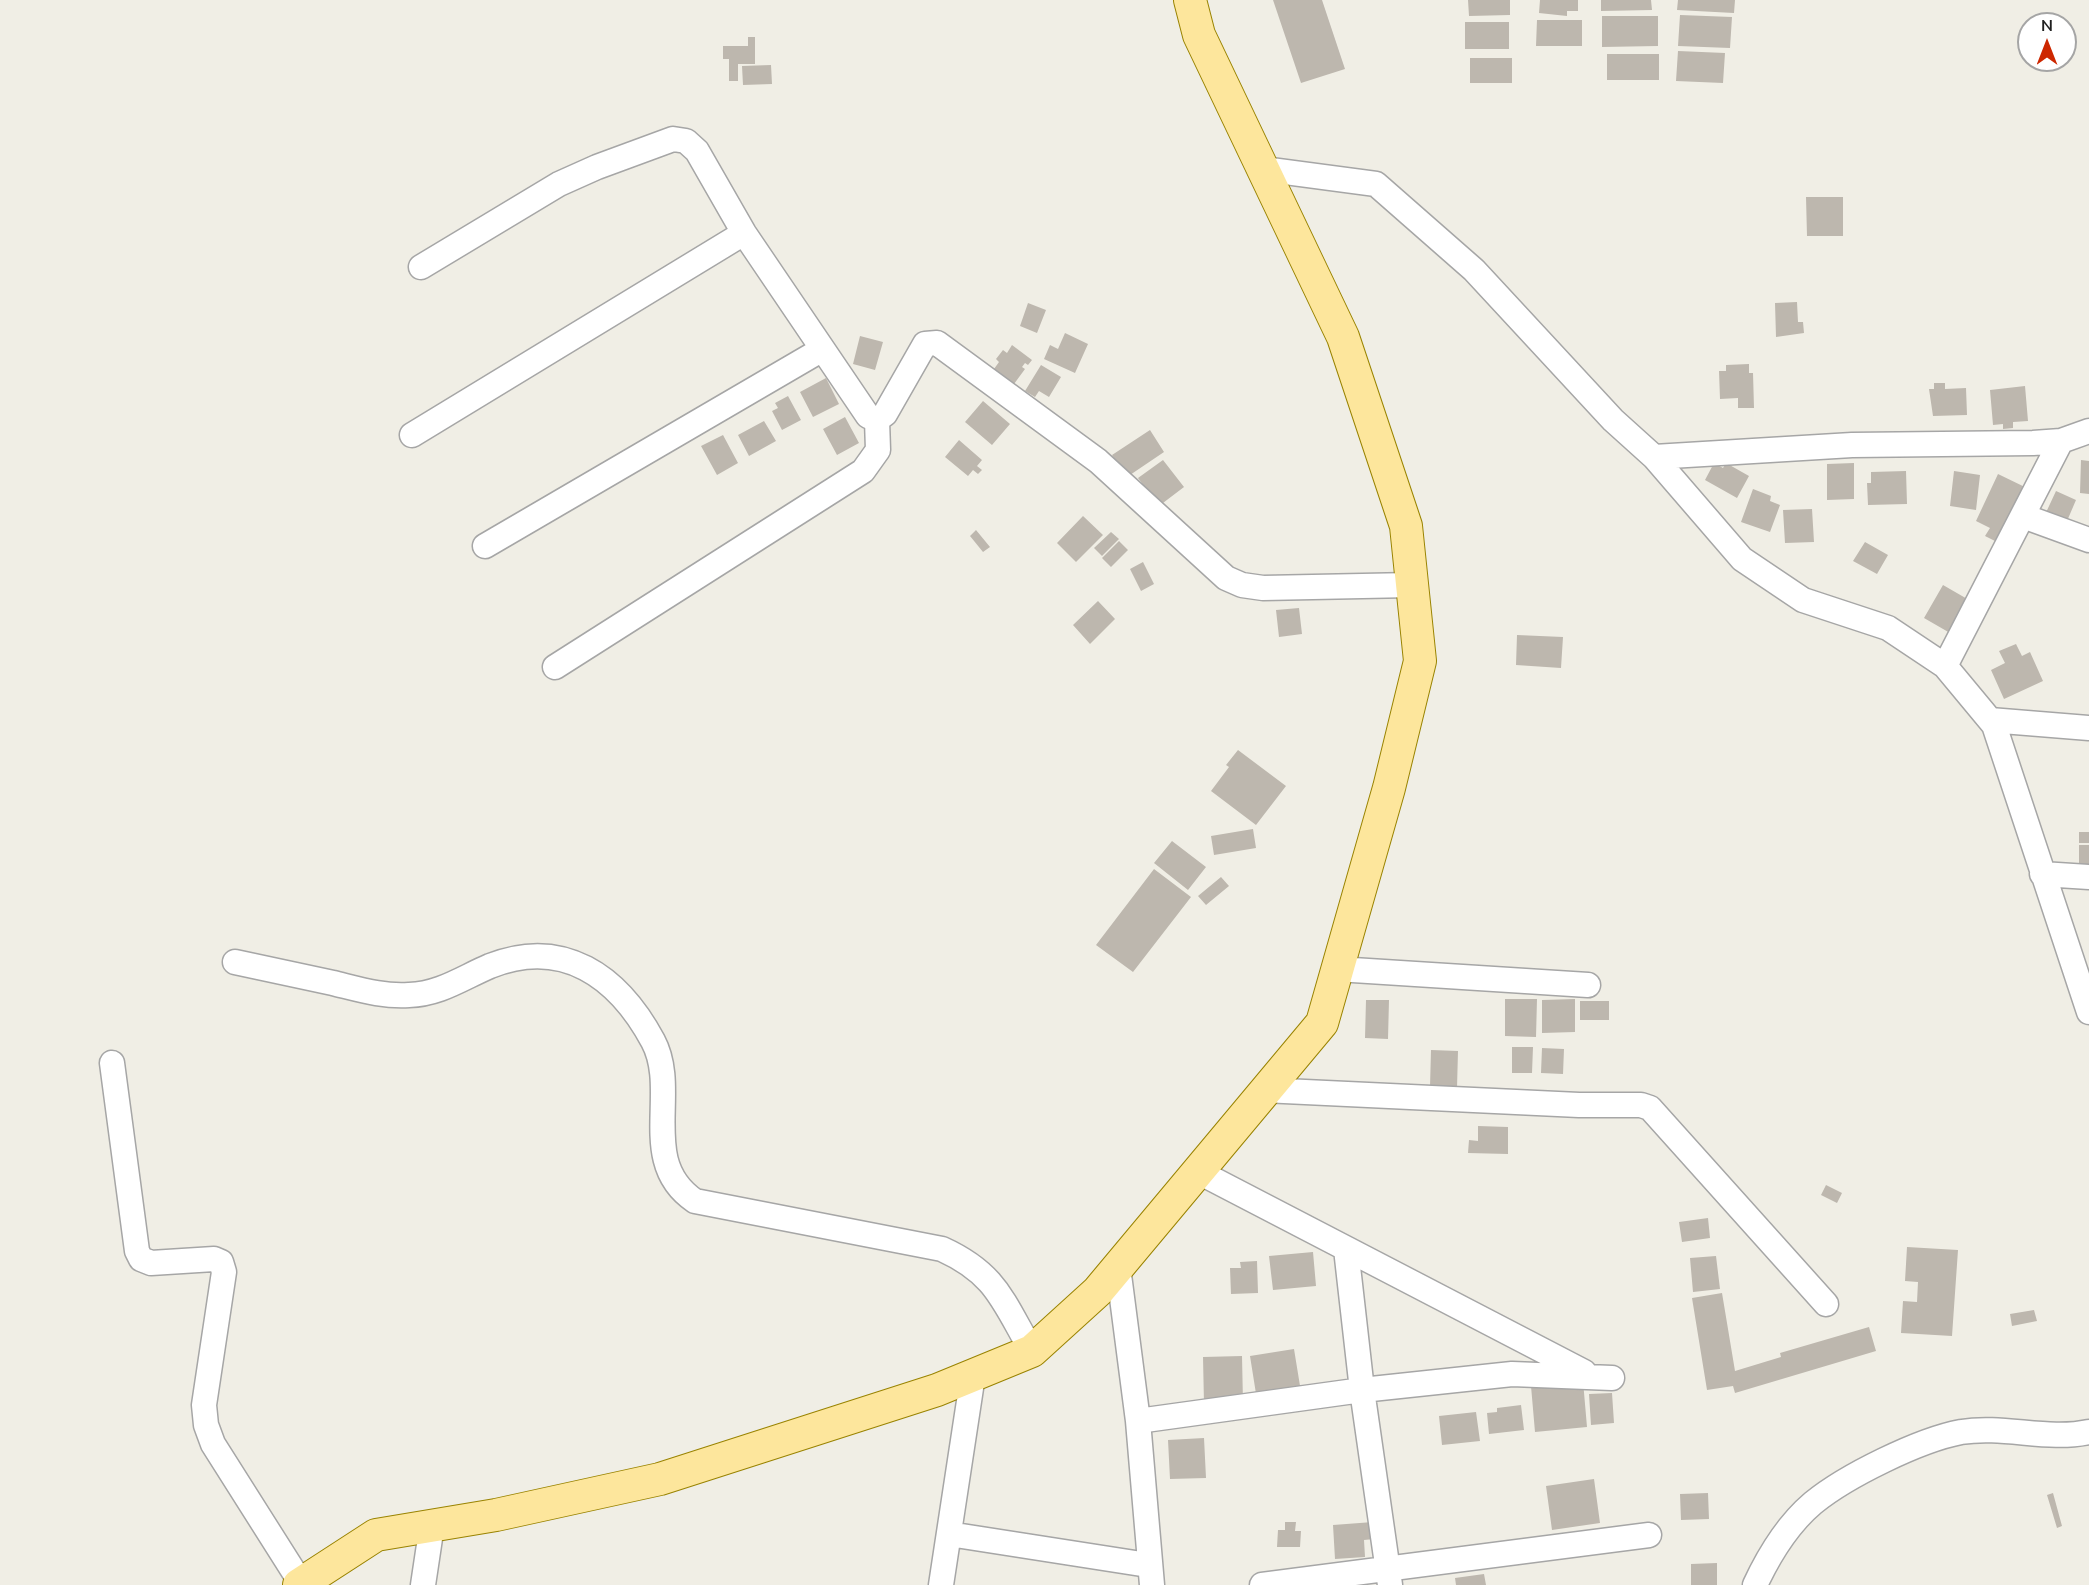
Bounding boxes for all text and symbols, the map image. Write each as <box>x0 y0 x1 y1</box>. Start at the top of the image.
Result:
north arrow <box>2017 12 2077 72</box>
text: N <box>2041 15 2053 37</box>

